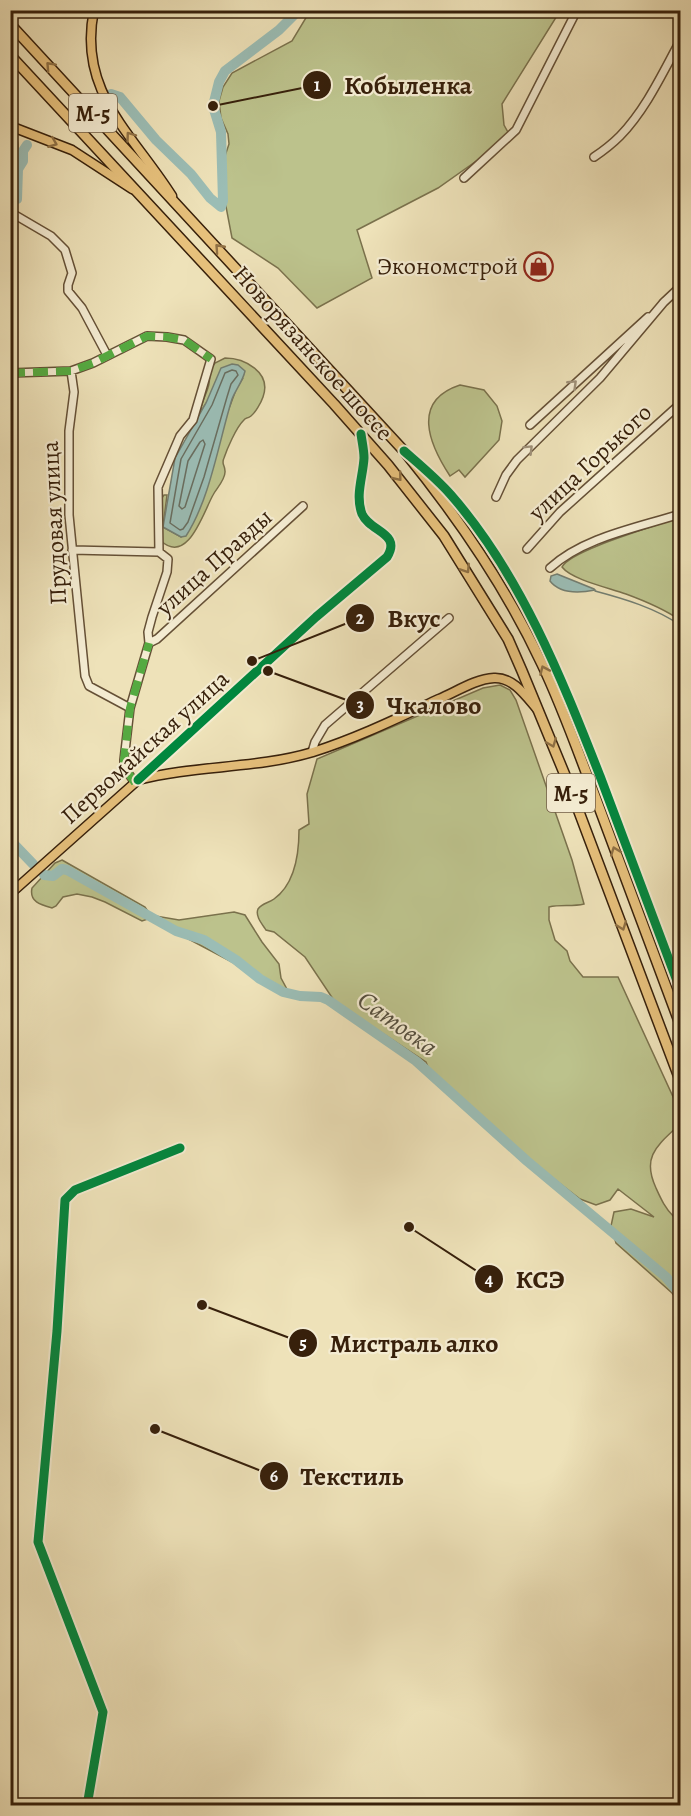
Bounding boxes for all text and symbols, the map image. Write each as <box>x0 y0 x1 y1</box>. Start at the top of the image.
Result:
one-way arrow <box>46 62 57 73</box>
callout: Кобыленка <box>302 63 484 107</box>
text: Кобыленка <box>344 68 473 103</box>
text: 1 <box>314 73 321 97</box>
road number: М-5 <box>69 94 117 132</box>
one-way arrow <box>126 132 137 143</box>
one-way arrow <box>47 136 58 148</box>
one-way arrow <box>215 245 226 255</box>
place label: Экономстрой <box>377 250 518 282</box>
shop icon: Экономстрой <box>523 250 555 282</box>
street label: Новорязанское шоссе <box>226 259 400 447</box>
one-way arrow <box>565 381 576 392</box>
street label: улица Горького <box>521 397 659 528</box>
street label: Прудовая улица <box>34 440 74 606</box>
one-way arrow <box>521 445 532 456</box>
one-way arrow <box>390 470 401 481</box>
street label: улица Правды <box>148 501 279 623</box>
one-way arrow <box>458 563 470 573</box>
callout: Вкус <box>345 596 453 640</box>
text: Вкус <box>387 601 441 636</box>
text: 2 <box>356 606 365 630</box>
street label: Первомайская улица <box>54 663 236 831</box>
one-way arrow <box>539 665 551 676</box>
callout: Чкалово <box>345 683 493 727</box>
text: Чкалово <box>387 688 481 723</box>
text: 3 <box>356 693 364 717</box>
one-way arrow <box>545 737 557 748</box>
road number: М-5 <box>547 774 595 812</box>
one-way arrow <box>610 846 623 857</box>
one-way arrow <box>614 920 627 930</box>
water label: Сатовка <box>350 982 445 1064</box>
callout: КСЭ <box>474 1257 577 1301</box>
text: КСЭ <box>516 1262 564 1297</box>
text: 4 <box>485 1267 494 1291</box>
callout: Мистраль алко <box>288 1321 510 1365</box>
text: Мистраль алко <box>330 1326 498 1361</box>
text: 5 <box>299 1331 307 1355</box>
callout: Текстиль <box>259 1454 416 1498</box>
text: Текстиль <box>301 1459 404 1494</box>
text: 6 <box>270 1464 278 1488</box>

